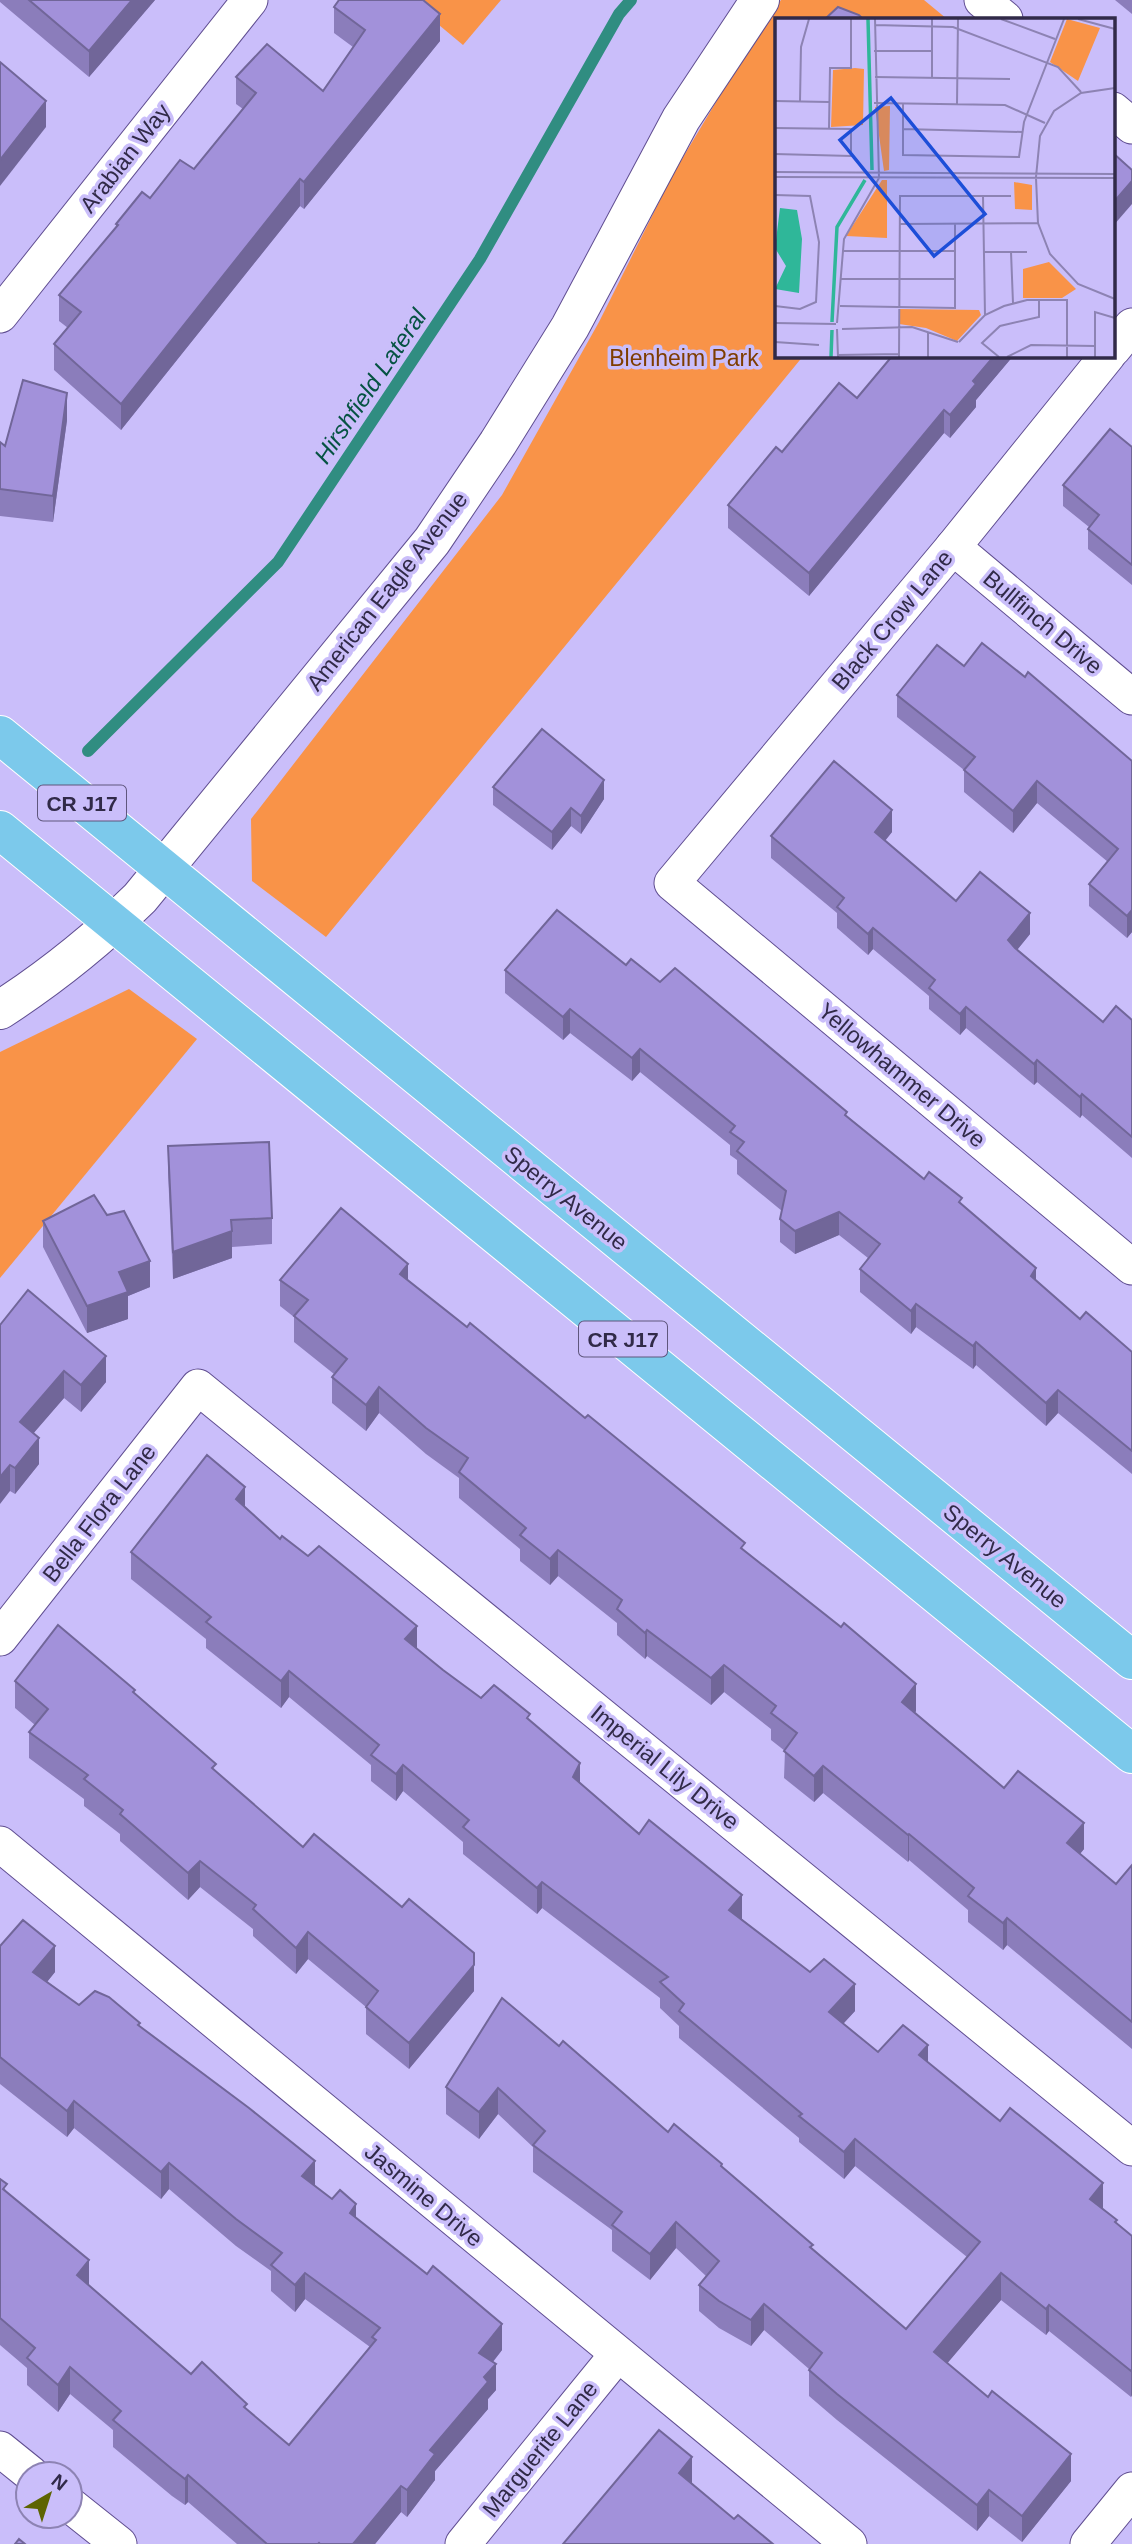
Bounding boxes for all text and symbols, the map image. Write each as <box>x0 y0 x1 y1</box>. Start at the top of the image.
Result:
inset map <box>775 18 1114 357</box>
street label: Arabian Way <box>74 98 176 218</box>
water label: Hirshfield Lateral <box>308 303 432 468</box>
park label: Blenheim Park <box>609 345 759 371</box>
street label: American Eagle Avenue <box>301 486 473 696</box>
street label: Black Crow Lane <box>826 545 958 695</box>
street label: Bullfinch Drive <box>978 565 1108 679</box>
road number: CR J17 <box>38 786 126 820</box>
street label: Yellowhammer Drive <box>813 998 991 1152</box>
street label: Sperry Avenue <box>499 1141 633 1255</box>
road number: CR J17 <box>579 1322 667 1356</box>
street label: Bella Flora Lane <box>37 1439 161 1587</box>
street label: Sperry Avenue <box>938 1499 1072 1613</box>
street label: Imperial Lily Drive <box>586 1699 744 1835</box>
street label: Jasmine Drive <box>360 2138 488 2252</box>
street label: Marguerite Lane <box>477 2376 603 2522</box>
north arrow <box>14 2460 84 2530</box>
text: N <box>47 2470 71 2495</box>

